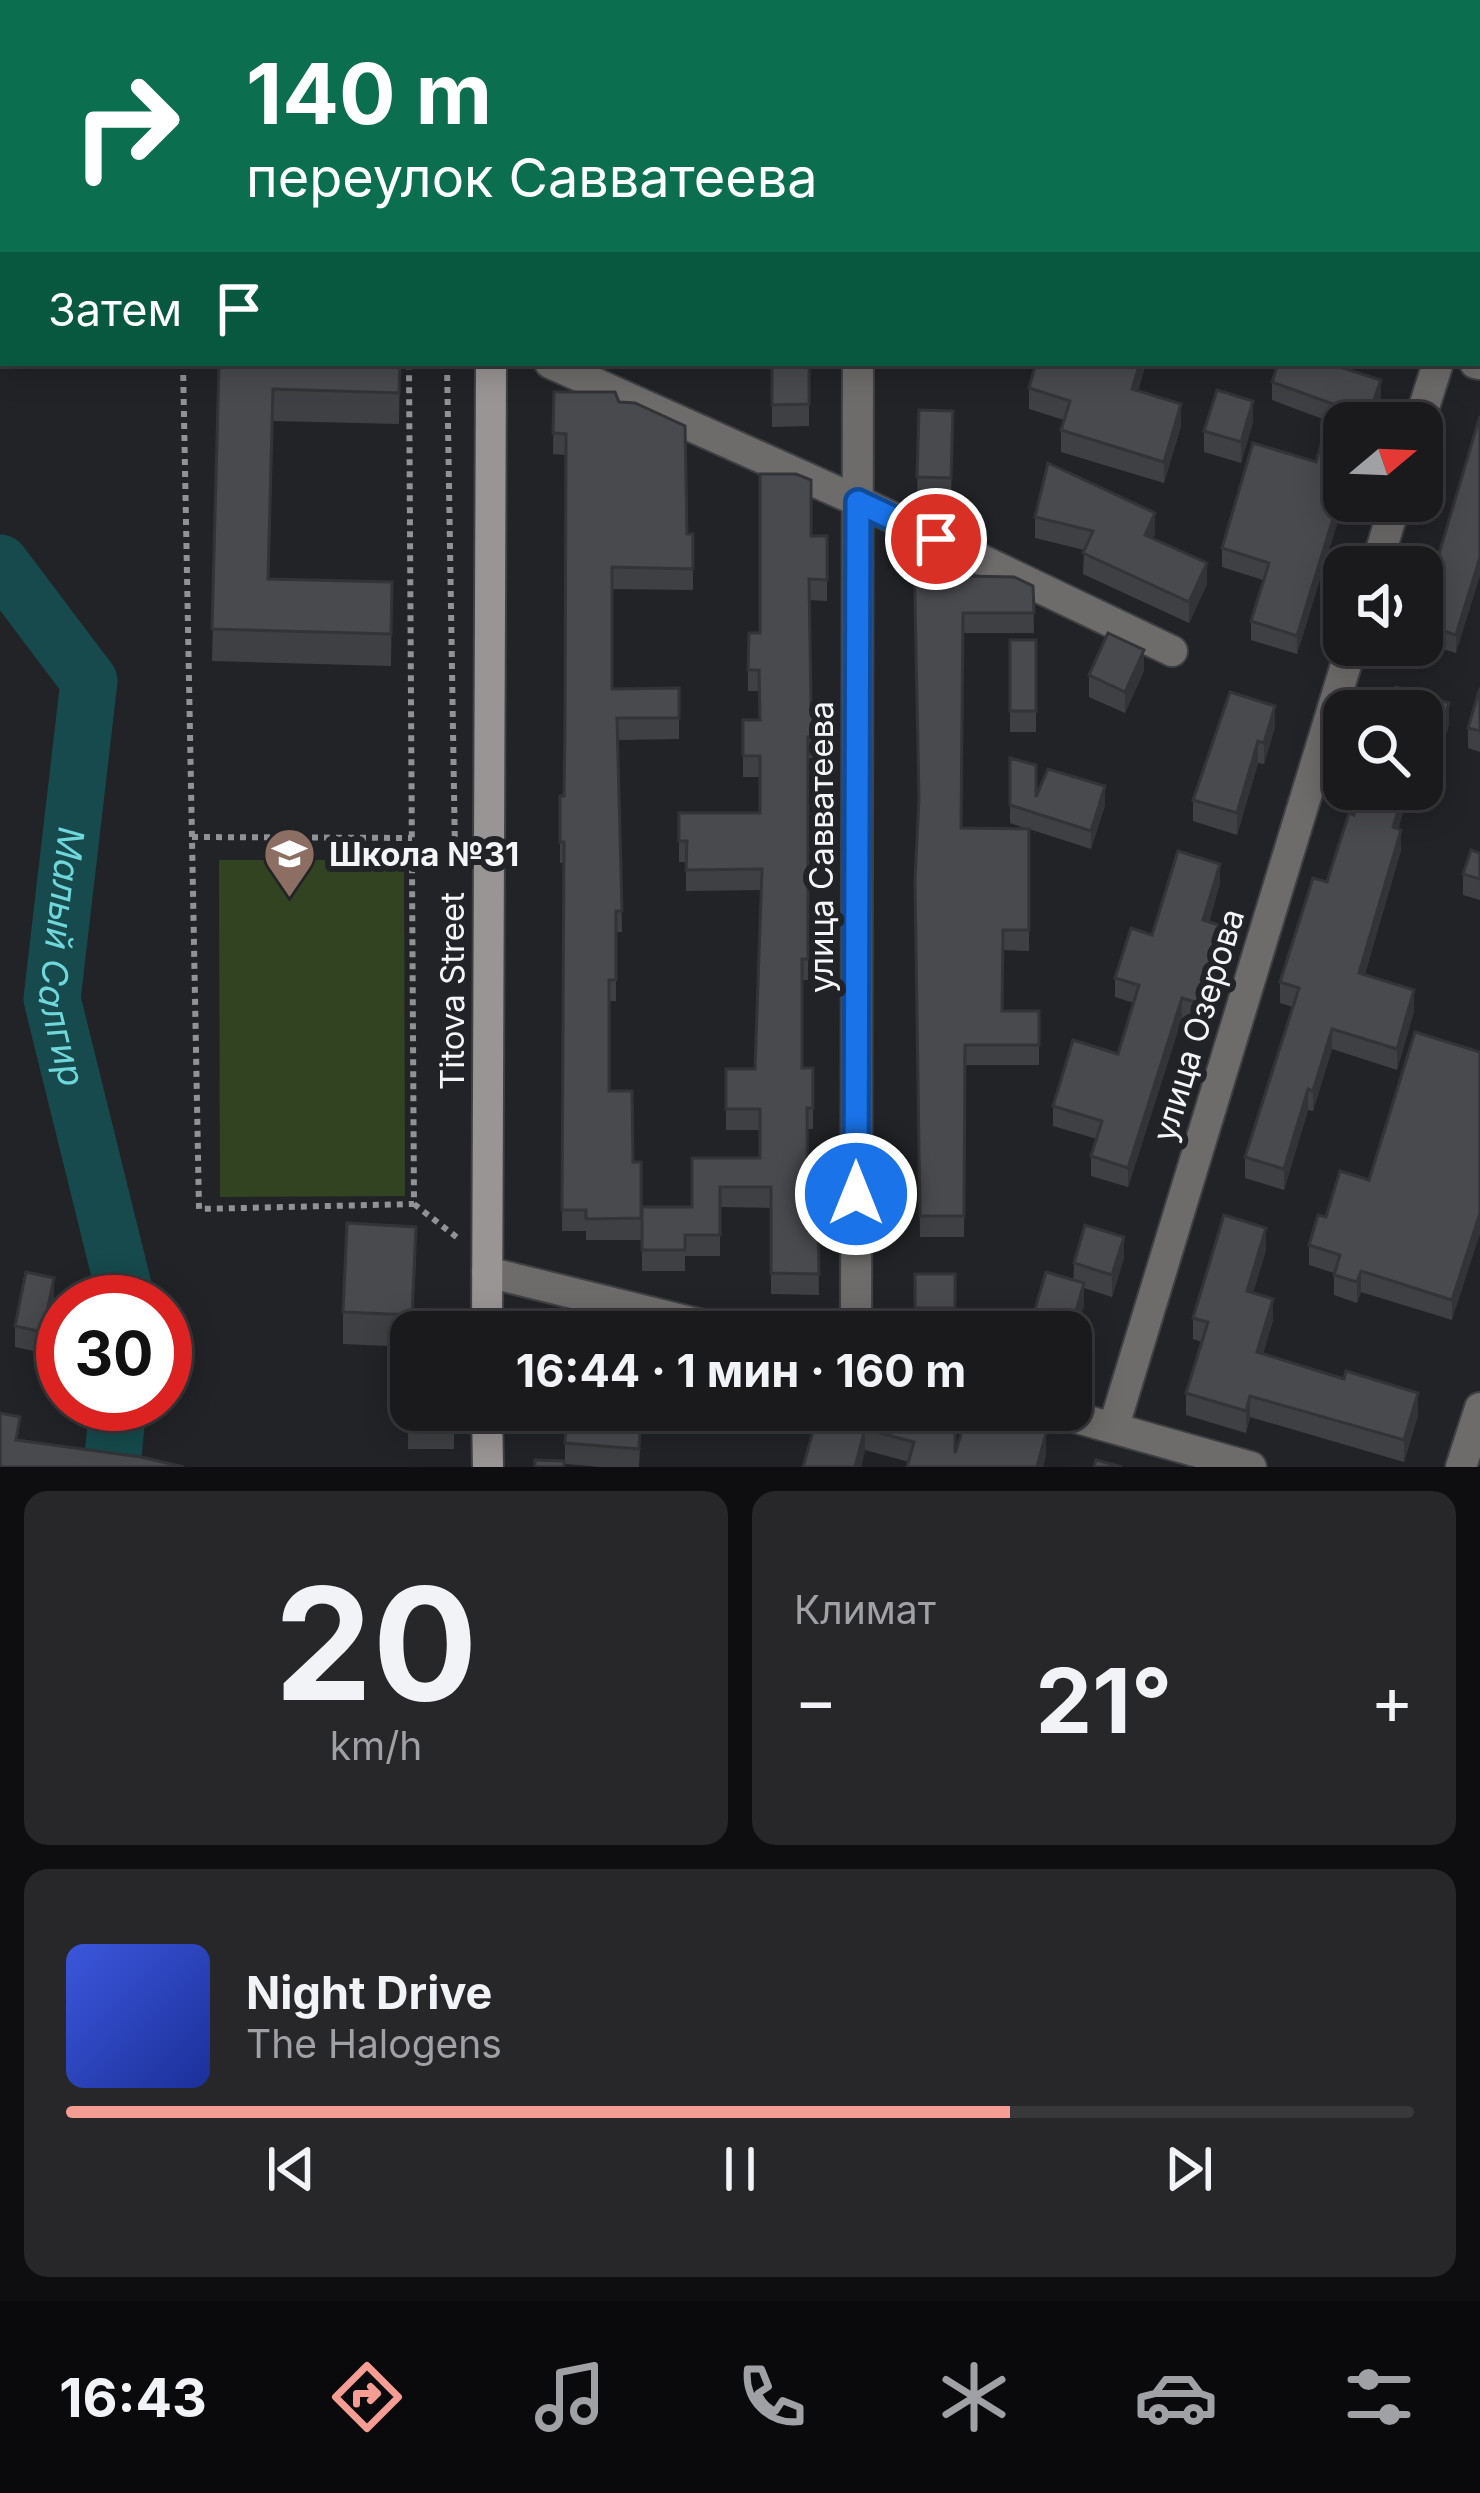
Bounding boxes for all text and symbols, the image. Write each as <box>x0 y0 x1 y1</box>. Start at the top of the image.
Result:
text: 140 m <box>246 43 492 144</box>
icon: right <box>48 48 204 204</box>
text: переулок Савватеева <box>246 145 818 210</box>
icon: arrive <box>206 276 272 342</box>
text: Затем <box>48 282 182 337</box>
north arrow <box>1323 402 1443 522</box>
map controls <box>1323 402 1443 810</box>
pin <box>885 488 987 590</box>
icon: arrive <box>903 506 969 572</box>
button: sound <box>1323 546 1443 666</box>
button: search <box>1323 690 1443 810</box>
street label: улица Савватеева <box>801 701 841 993</box>
water label: Малый Салгир <box>29 825 95 1091</box>
school or university icon: Школа №31 <box>262 826 318 900</box>
place label: Школа №31 <box>329 834 519 874</box>
street label: Titova Street <box>432 892 472 1090</box>
street label: улица Озерова <box>1144 904 1252 1146</box>
position arrow <box>793 1131 919 1257</box>
speed limit sign: 30 <box>36 1275 192 1431</box>
text: 16:44 · 1 мин · 160 m <box>516 1343 966 1398</box>
text: 20 <box>274 1549 478 1738</box>
text: Климат <box>794 1586 936 1633</box>
text: 21° <box>1036 1646 1172 1755</box>
text: − <box>794 1660 838 1740</box>
text: + <box>1370 1660 1414 1740</box>
text: km/h <box>330 1722 422 1769</box>
text: Night Drive <box>246 1965 492 2020</box>
text: The Halogens <box>246 2020 502 2067</box>
icon: previous <box>258 2136 324 2202</box>
icon: pause <box>707 2136 773 2202</box>
icon: next <box>1156 2136 1222 2202</box>
icon: directions <box>325 2355 409 2439</box>
icon: music <box>528 2355 612 2439</box>
icon: phone <box>730 2355 814 2439</box>
icon: climate <box>932 2355 1016 2439</box>
icon: car <box>1134 2355 1218 2439</box>
icon: filters <box>1337 2355 1421 2439</box>
text: 16:43 <box>59 2365 207 2430</box>

